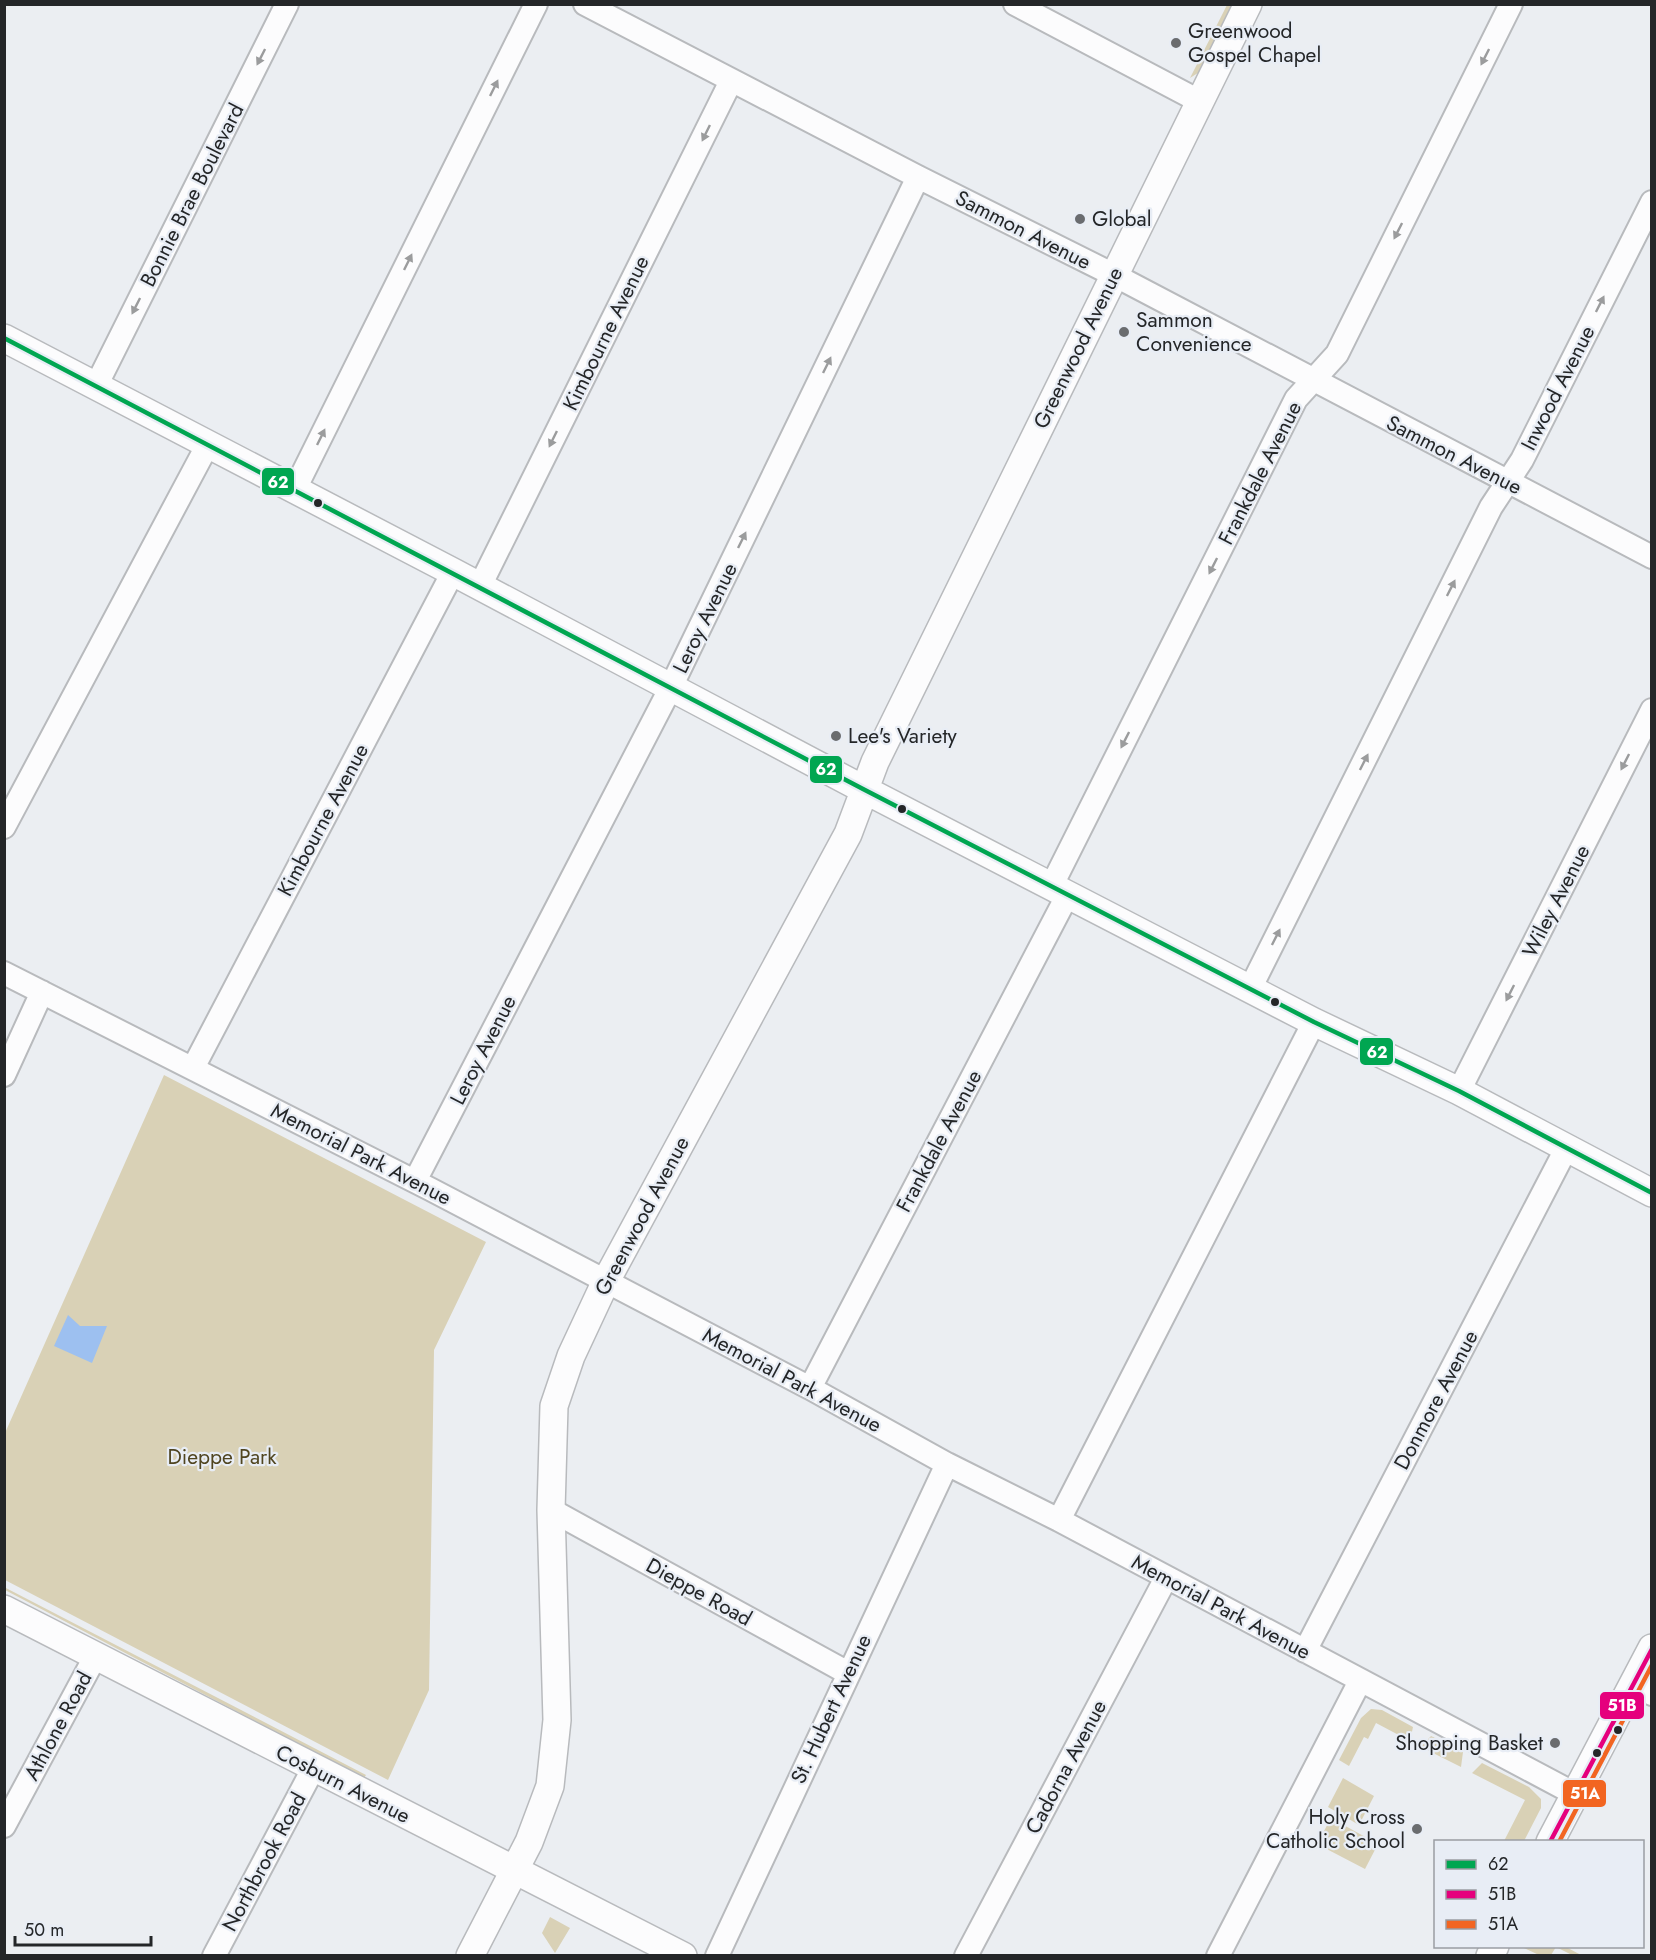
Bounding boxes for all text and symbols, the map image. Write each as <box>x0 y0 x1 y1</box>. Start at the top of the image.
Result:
place label: Greenwood Gospel Chapel <box>1188 16 1321 70</box>
marker: Greenwood Gospel Chapel <box>1169 36 1183 50</box>
one-way arrow <box>256 48 265 65</box>
one-way arrow <box>1480 48 1490 65</box>
one-way arrow <box>490 79 499 96</box>
street label: Bonnie Brae Boulevard <box>133 98 251 292</box>
one-way arrow <box>701 125 710 142</box>
street label: Sammon Avenue <box>950 183 1096 277</box>
place label: Global <box>1092 204 1151 234</box>
marker: Global <box>1073 212 1087 226</box>
one-way arrow <box>1393 223 1403 240</box>
street label: Kimbourne Avenue <box>555 250 657 415</box>
one-way arrow <box>403 254 412 271</box>
street label: Greenwood Avenue <box>1026 262 1130 434</box>
one-way arrow <box>1596 296 1605 313</box>
one-way arrow <box>131 298 141 315</box>
place label: Sammon Convenience <box>1136 305 1252 359</box>
street label: Inwood Avenue <box>1514 320 1602 456</box>
marker: Sammon Convenience <box>1117 325 1131 339</box>
one-way arrow <box>823 356 832 373</box>
street label: Frankdale Avenue <box>1211 396 1309 550</box>
street label: Sammon Avenue <box>1381 408 1527 502</box>
one-way arrow <box>316 428 325 445</box>
one-way arrow <box>548 431 558 448</box>
line badge: 62 <box>261 467 295 496</box>
text: 62 <box>267 471 289 494</box>
unlabelled marker <box>312 497 324 509</box>
one-way arrow <box>738 532 747 549</box>
one-way arrow <box>1208 557 1217 574</box>
street label: Leroy Avenue <box>665 558 745 678</box>
one-way arrow <box>1446 579 1455 596</box>
place label: Lee's Variety <box>848 721 957 751</box>
marker: Lee's Variety <box>829 729 843 743</box>
one-way arrow <box>1120 731 1130 748</box>
street label: Kimbourne Avenue <box>270 738 376 902</box>
one-way arrow <box>1359 754 1368 771</box>
one-way arrow <box>1621 754 1630 771</box>
line badge: 62 <box>809 755 843 784</box>
text: 62 <box>815 758 837 781</box>
unlabelled marker <box>896 803 908 815</box>
street label: Wiley Avenue <box>1515 839 1597 962</box>
one-way arrow <box>1272 928 1281 945</box>
one-way arrow <box>1505 984 1514 1001</box>
street label: Leroy Avenue <box>443 990 524 1110</box>
unlabelled marker <box>1269 996 1281 1008</box>
line badge: 62 <box>1359 1037 1394 1066</box>
text: 62 <box>1366 1041 1388 1064</box>
street label: Frankdale Avenue <box>889 1064 989 1217</box>
street label: Memorial Park Avenue <box>266 1096 456 1213</box>
street label: Greenwood Avenue <box>587 1131 697 1301</box>
street label: Memorial Park Avenue <box>697 1320 887 1440</box>
street label: Donmore Avenue <box>1387 1325 1485 1475</box>
park label: Dieppe Park <box>167 1442 277 1472</box>
street label: Memorial Park Avenue <box>1126 1547 1316 1667</box>
street label: Dieppe Road <box>641 1551 757 1633</box>
street label: St. Hubert Avenue <box>783 1629 879 1789</box>
street label: Athlone Road <box>17 1666 99 1786</box>
line badge: 51B <box>1599 1691 1645 1720</box>
street label: Cadorna Avenue <box>1018 1694 1114 1839</box>
text: 51B <box>1607 1694 1637 1717</box>
unlabelled marker <box>1612 1724 1624 1736</box>
place label: Shopping Basket <box>1395 1728 1543 1758</box>
marker: Shopping Basket <box>1548 1736 1562 1750</box>
street label: Cosburn Avenue <box>271 1737 416 1831</box>
unlabelled marker <box>1591 1747 1603 1759</box>
line badge: 51A <box>1562 1779 1607 1808</box>
text: 51A <box>1570 1782 1600 1805</box>
street label: Northbrook Road <box>215 1787 313 1937</box>
place label: Holy Cross Catholic School <box>1266 1802 1405 1856</box>
marker: Holy Cross Catholic School <box>1410 1822 1424 1836</box>
legend <box>1434 1840 1644 1948</box>
text: 62 <box>1488 1851 1509 1877</box>
text: 51B <box>1488 1881 1516 1907</box>
scale bar <box>15 1909 152 1947</box>
text: 51A <box>1488 1911 1518 1937</box>
text: 50 m <box>24 1917 64 1943</box>

